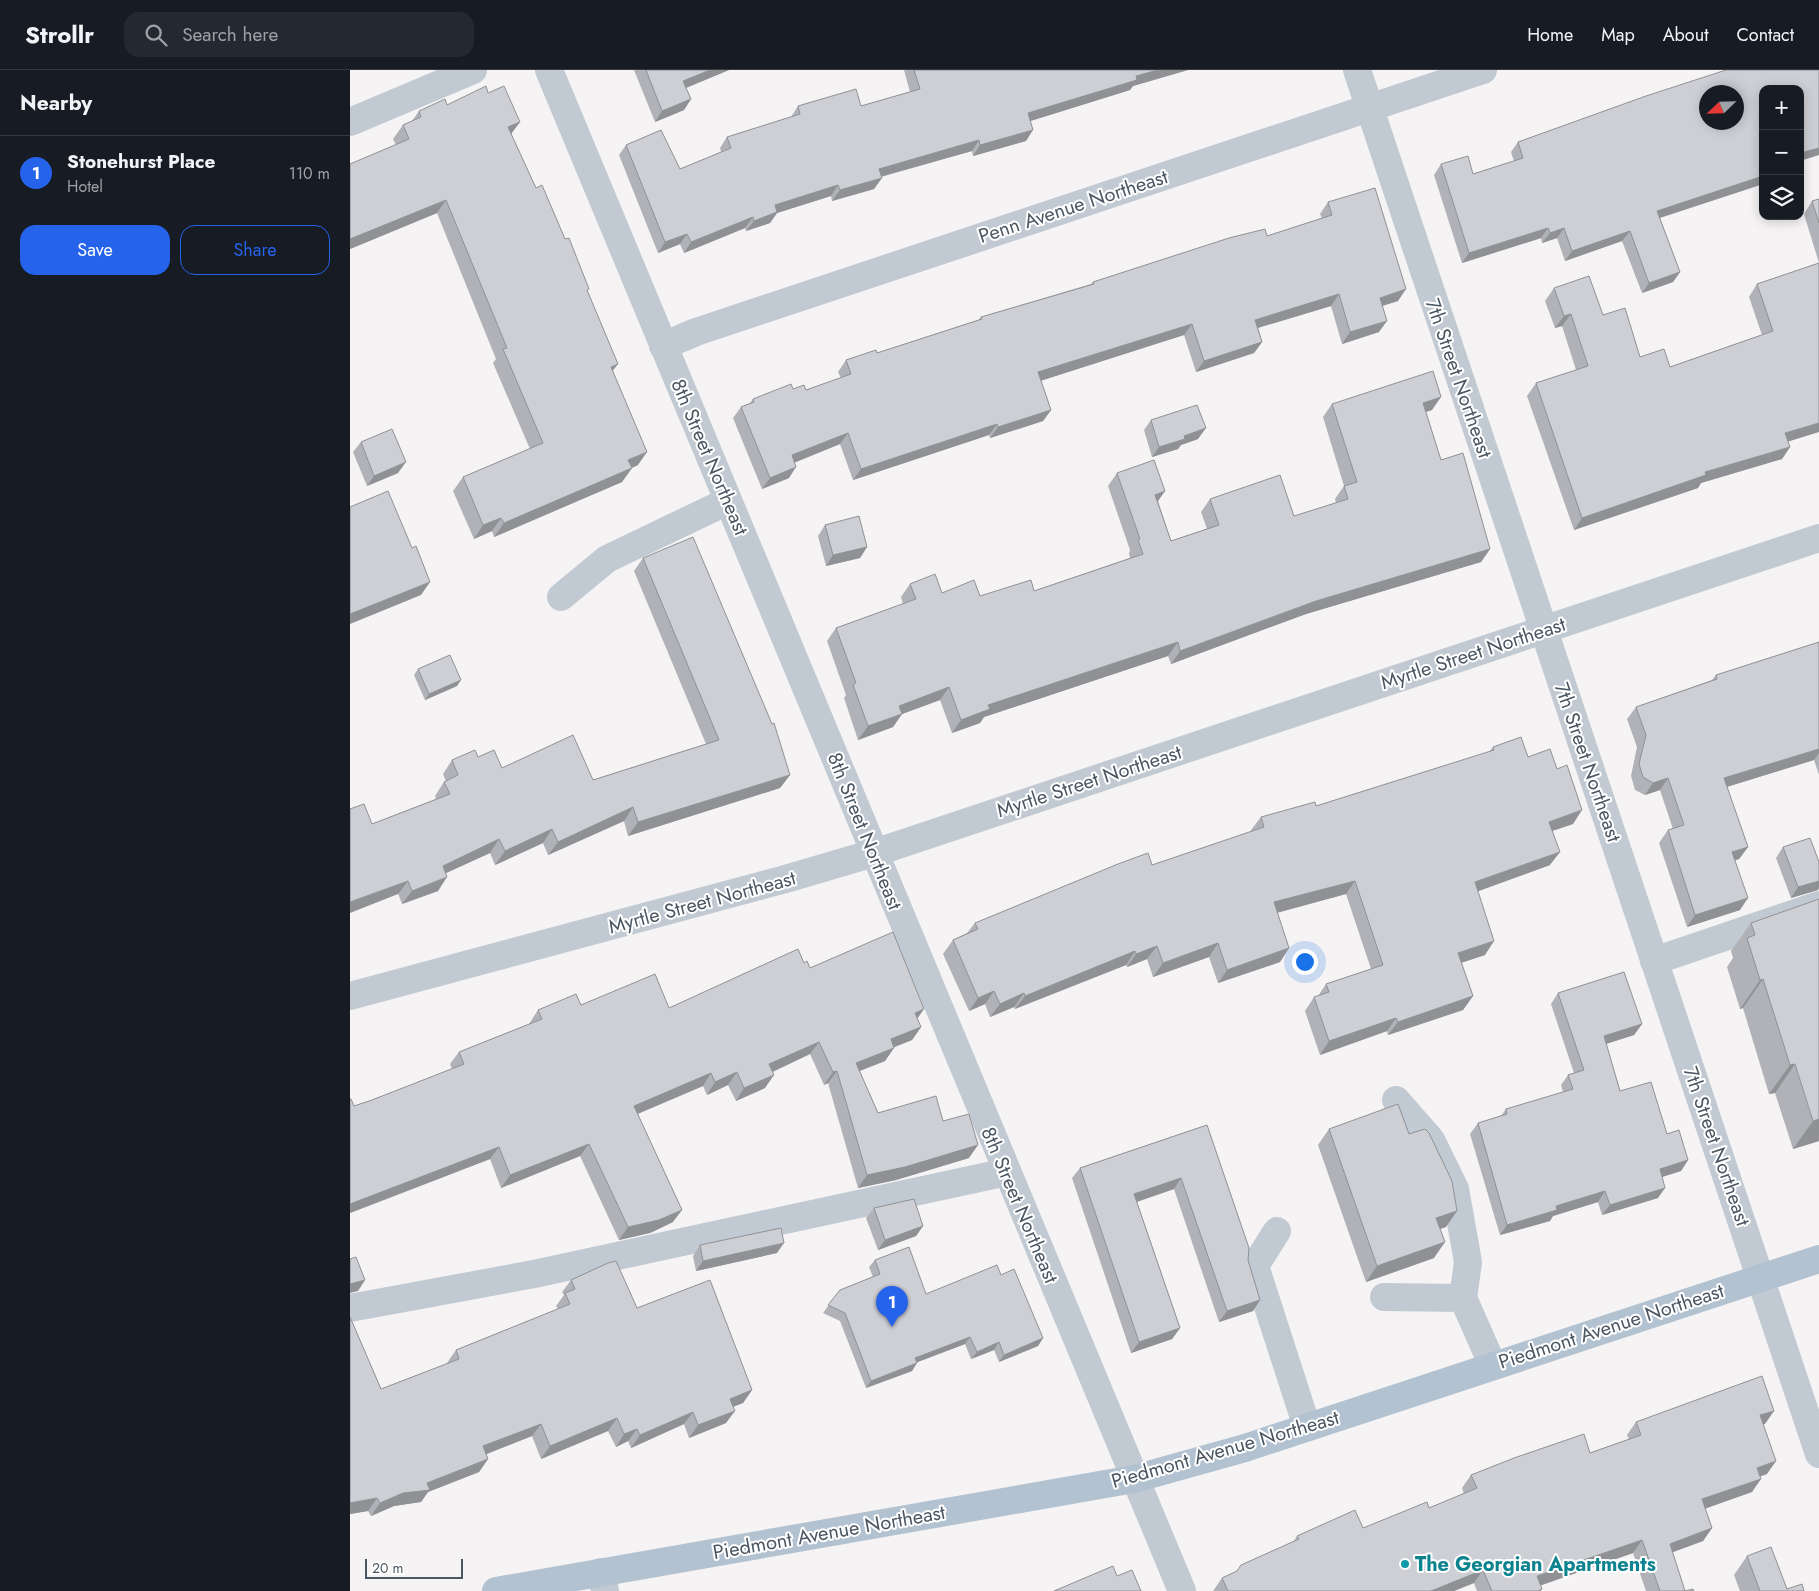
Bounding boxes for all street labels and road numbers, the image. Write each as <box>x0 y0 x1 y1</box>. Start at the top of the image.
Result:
street label: Penn Avenue Northeast <box>975 162 1172 251</box>
street label: 7th Street Northeast <box>1418 295 1499 462</box>
street label: 8th Street Northeast <box>664 375 756 540</box>
street label: Myrtle Street Northeast <box>1377 610 1569 697</box>
street label: 7th Street Northeast <box>1547 679 1628 846</box>
street label: Myrtle Street Northeast <box>993 738 1185 825</box>
street label: 8th Street Northeast <box>820 748 909 914</box>
street label: Myrtle Street Northeast <box>605 863 799 941</box>
street label: 7th Street Northeast <box>1676 1063 1757 1230</box>
street label: 8th Street Northeast <box>974 1123 1066 1288</box>
street label: Piedmont Avenue Northeast <box>1495 1276 1728 1377</box>
street label: Piedmont Avenue Northeast <box>1108 1403 1342 1496</box>
street label: Piedmont Avenue Northeast <box>711 1498 948 1567</box>

